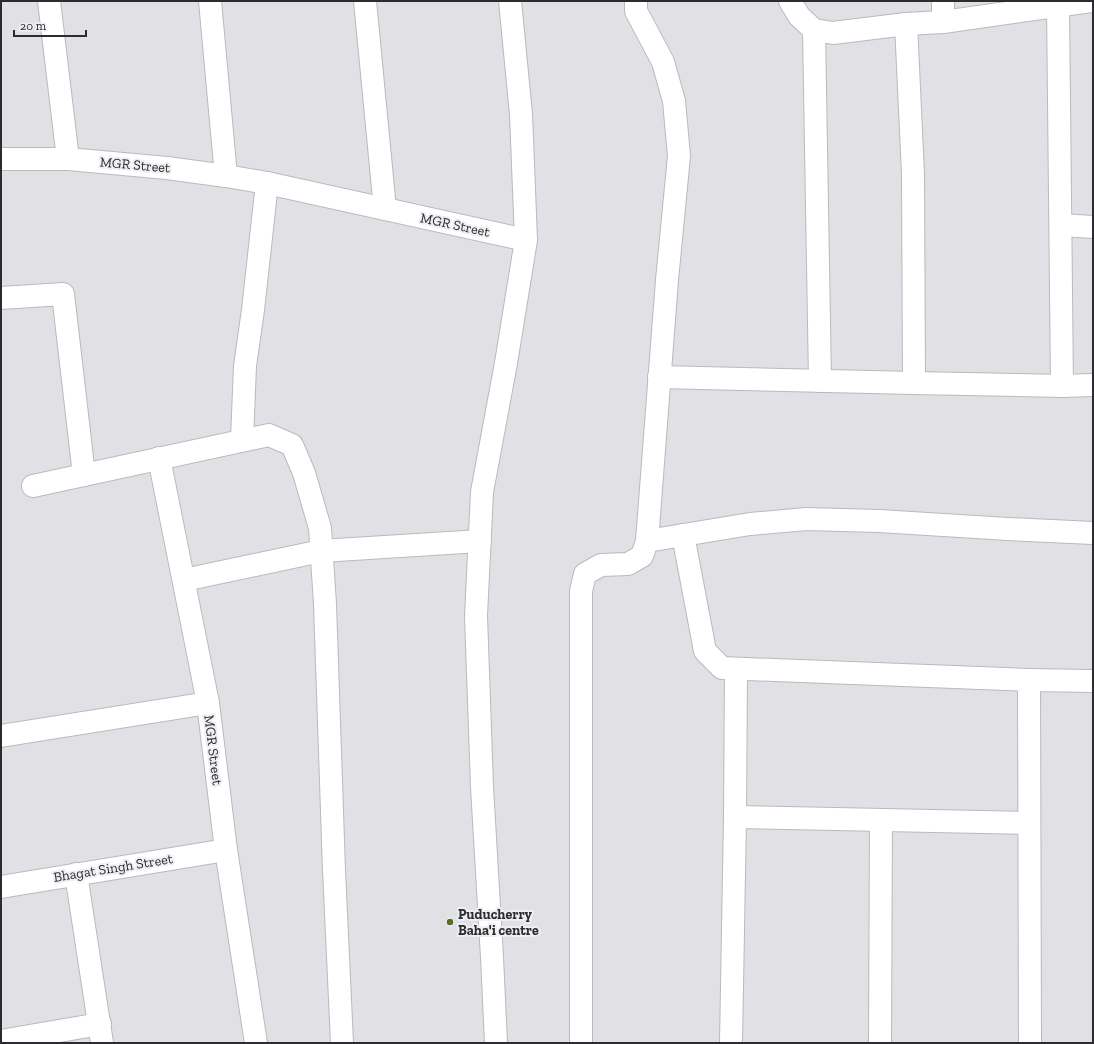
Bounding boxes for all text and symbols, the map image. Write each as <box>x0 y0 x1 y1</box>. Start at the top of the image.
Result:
scale bar <box>14 12 86 38</box>
text: 20 m <box>20 19 47 33</box>
street label: MGR Street <box>99 153 172 177</box>
street label: MGR Street <box>419 209 492 241</box>
street label: MGR Street <box>200 714 226 787</box>
street label: Bhagat Singh Street <box>52 850 175 886</box>
place label: Puducherry Baha'i centre <box>458 906 539 939</box>
marker: Puducherry Baha'i centre <box>445 917 455 927</box>

